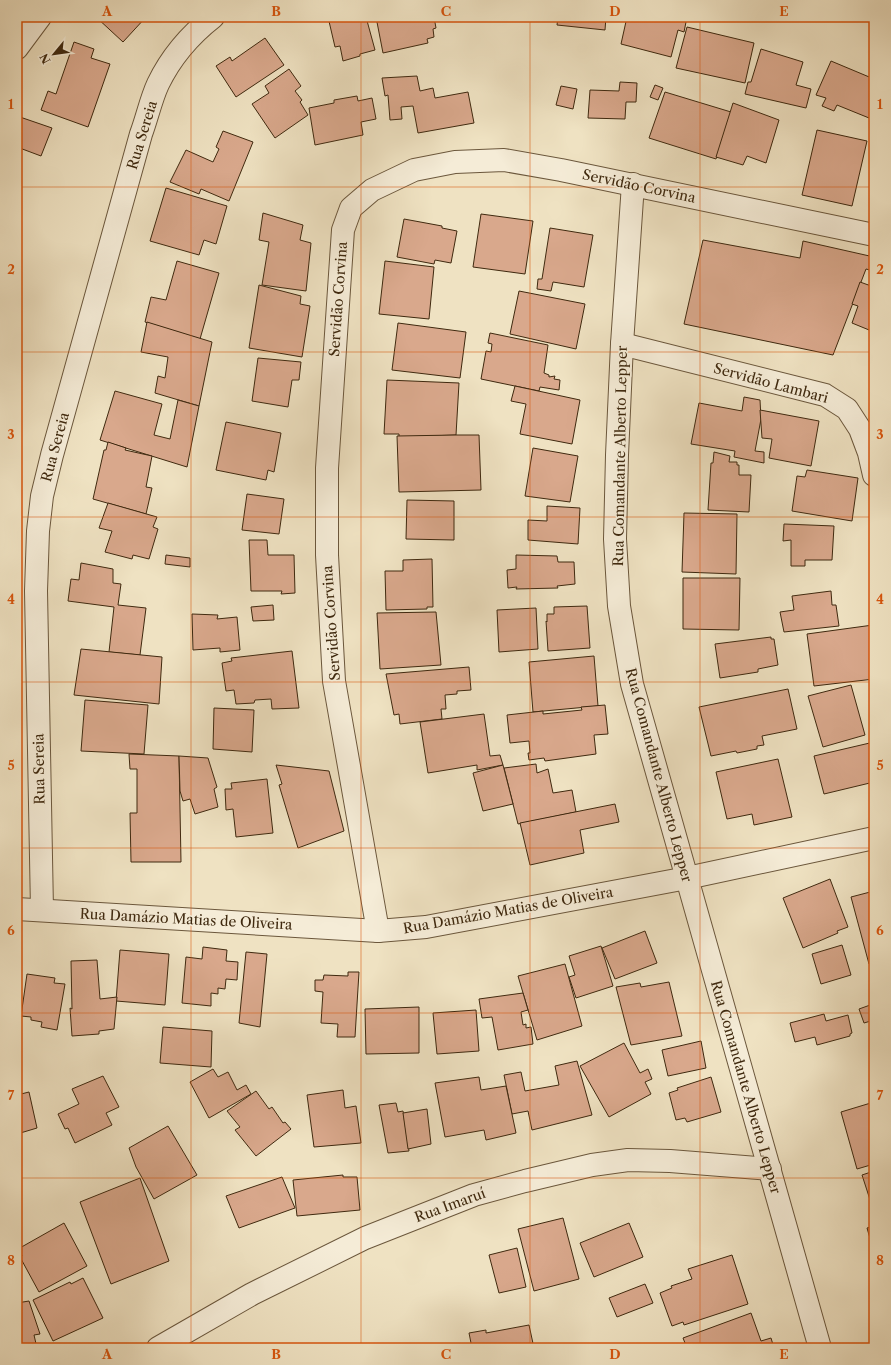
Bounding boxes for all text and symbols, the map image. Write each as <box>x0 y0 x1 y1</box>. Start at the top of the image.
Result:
text: A <box>101 3 113 19</box>
text: B <box>271 3 281 19</box>
text: C <box>441 3 451 19</box>
text: D <box>609 3 621 19</box>
text: E <box>779 3 789 19</box>
north arrow <box>34 34 74 74</box>
text: N <box>37 51 54 66</box>
text: 1 <box>8 96 14 112</box>
text: 1 <box>877 96 883 112</box>
street label: Rua Sereia <box>123 98 161 172</box>
street label: Servidão Corvina <box>581 165 698 207</box>
street label: Servidão Corvina <box>325 240 351 357</box>
text: 2 <box>7 261 15 277</box>
text: 2 <box>876 261 884 277</box>
street label: Rua Comandante Alberto Lepper <box>609 345 631 567</box>
street label: Servidão Lambari <box>712 359 830 407</box>
street label: Rua Sereia <box>37 410 73 484</box>
text: 3 <box>7 426 15 442</box>
text: 3 <box>876 426 884 442</box>
street label: Servidão Corvina <box>318 564 344 681</box>
text: 4 <box>7 591 15 607</box>
text: 4 <box>876 591 884 607</box>
street label: Rua Comandante Alberto Lepper <box>622 666 696 884</box>
street label: Rua Sereia <box>29 733 49 805</box>
text: 5 <box>7 757 15 773</box>
text: 5 <box>876 757 884 773</box>
street label: Rua Damázio Matias de Oliveira <box>402 883 615 937</box>
street label: Rua Damázio Matias de Oliveira <box>79 904 293 934</box>
text: 6 <box>7 922 15 938</box>
text: 6 <box>876 922 884 938</box>
street label: Rua Comandante Alberto Lepper <box>707 978 785 1196</box>
text: 7 <box>8 1087 15 1103</box>
text: 7 <box>877 1087 884 1103</box>
street label: Rua Imaruí <box>412 1184 488 1226</box>
text: 8 <box>7 1252 15 1268</box>
text: 8 <box>876 1252 884 1268</box>
text: A <box>101 1346 113 1362</box>
text: B <box>271 1346 281 1362</box>
text: C <box>441 1346 451 1362</box>
text: D <box>609 1346 621 1362</box>
text: E <box>779 1346 789 1362</box>

